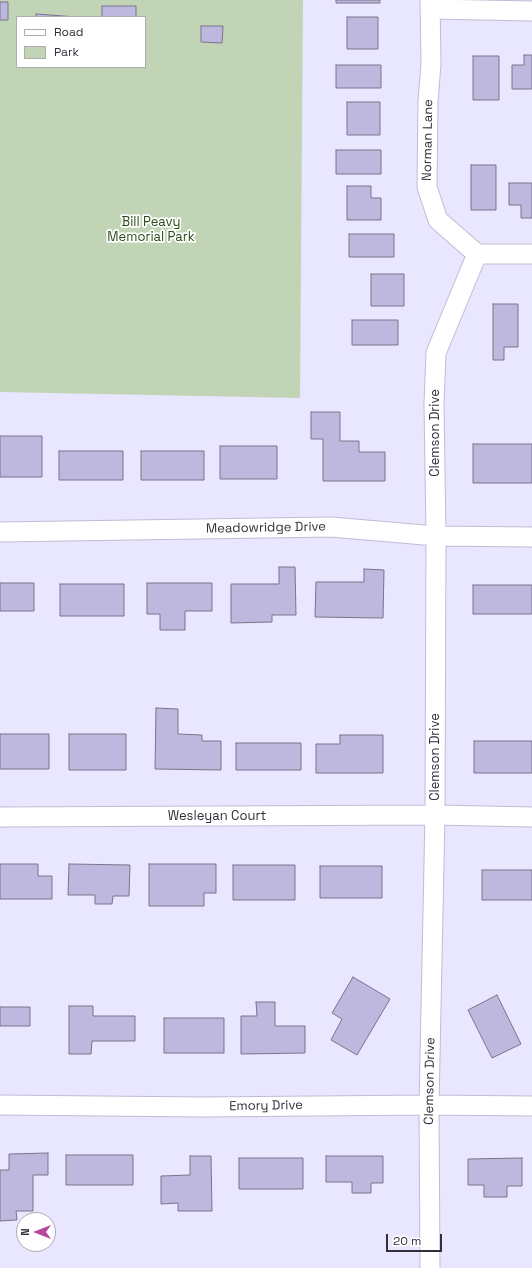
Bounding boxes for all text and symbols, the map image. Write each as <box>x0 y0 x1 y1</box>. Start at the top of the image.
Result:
legend <box>16 16 146 68</box>
text: Road <box>54 24 83 40</box>
text: Park <box>54 44 79 60</box>
street label: Norman Lane <box>419 99 437 181</box>
park label: Bill Peavy Memorial Park <box>107 214 195 245</box>
street label: Clemson Drive <box>427 389 443 477</box>
street label: Meadowridge Drive <box>206 519 326 537</box>
street label: Clemson Drive <box>427 713 443 801</box>
street label: Wesleyan Court <box>168 808 266 824</box>
street label: Clemson Drive <box>421 1037 439 1125</box>
street label: Emory Drive <box>229 1098 303 1114</box>
north arrow <box>16 1212 56 1252</box>
scale bar <box>388 1226 444 1252</box>
text: N <box>18 1228 32 1236</box>
text: 20 m <box>393 1233 421 1249</box>

